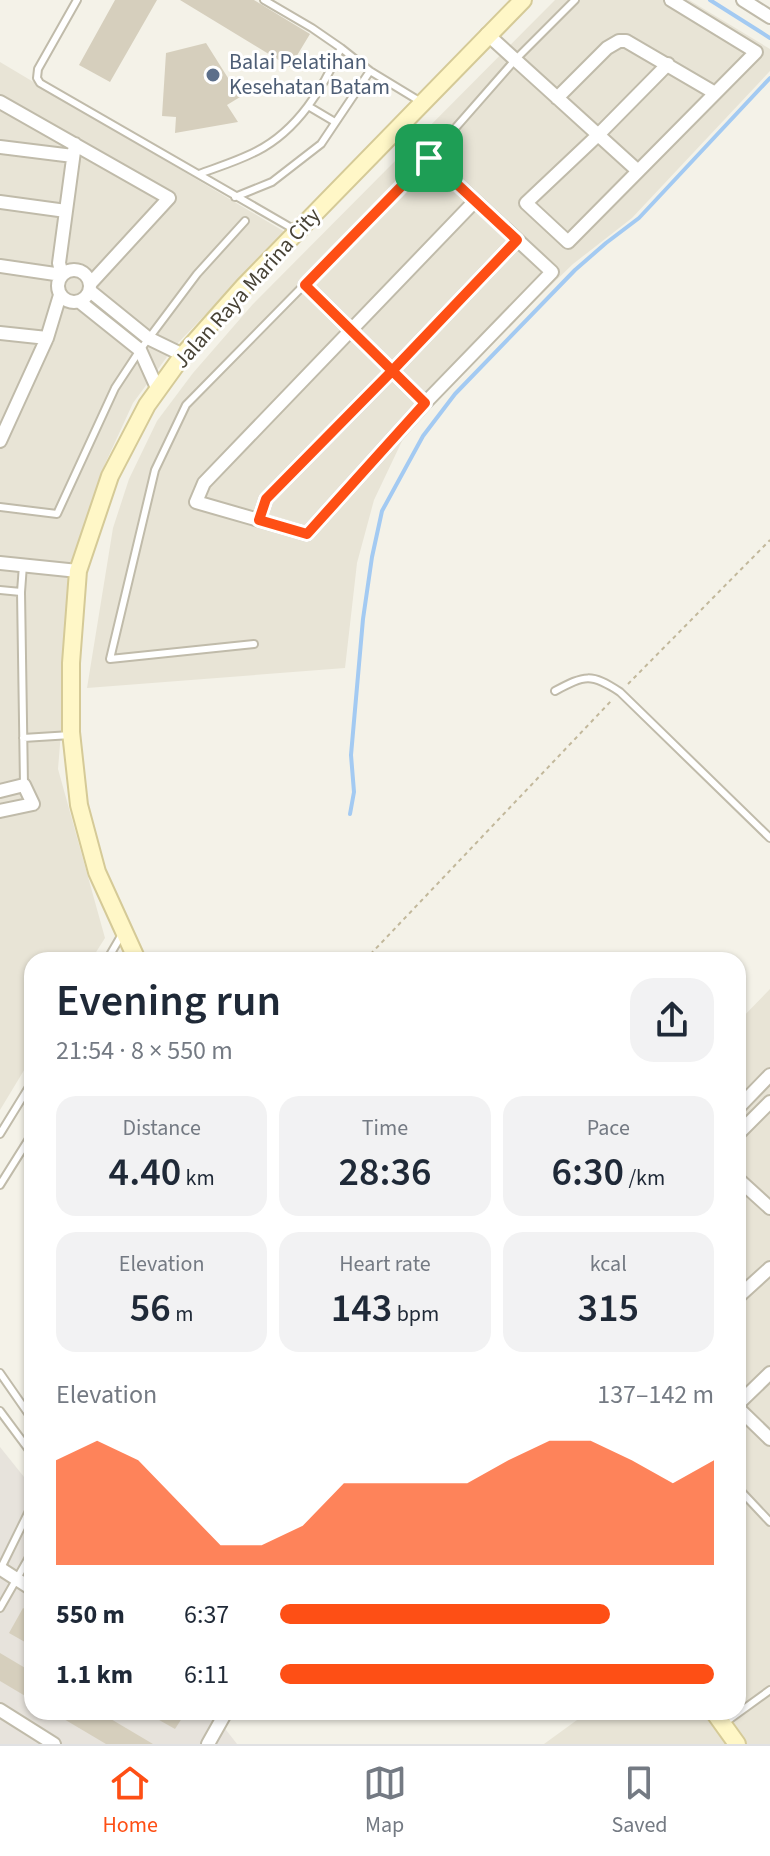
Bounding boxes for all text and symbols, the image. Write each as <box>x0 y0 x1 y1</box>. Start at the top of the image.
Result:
place label: Balai Pelatihan Kesehatan Batam <box>229 46 390 103</box>
marker: Balai Pelatihan Kesehatan Batam <box>204 66 222 84</box>
pin <box>395 124 463 192</box>
icon: arrive <box>407 136 451 180</box>
street label: Jalan Raya Marina City <box>166 200 329 376</box>
text: Evening run <box>56 970 281 1033</box>
button: share <box>630 978 714 1062</box>
text: 21:54 · 8 × 550 m <box>56 1032 233 1069</box>
text: Distance <box>123 1112 201 1144</box>
text: Time <box>362 1112 408 1144</box>
text: Pace <box>587 1112 630 1144</box>
text: 4.40 <box>109 1144 181 1201</box>
text: 28:36 <box>338 1144 432 1201</box>
text: 6:30 <box>551 1144 624 1201</box>
text: km <box>181 1162 215 1194</box>
text: /km <box>624 1162 665 1194</box>
text: Elevation <box>119 1248 205 1280</box>
text: Heart rate <box>339 1248 431 1280</box>
text: kcal <box>590 1248 627 1280</box>
text: 56 <box>130 1280 171 1337</box>
text: 143 <box>331 1280 392 1337</box>
text: 315 <box>578 1280 639 1337</box>
text: m <box>171 1298 194 1330</box>
text: bpm <box>392 1298 439 1330</box>
text: Elevation <box>56 1376 157 1413</box>
text: 137–142 m <box>597 1376 714 1413</box>
text: 550 m <box>56 1596 125 1633</box>
text: 6:37 <box>184 1596 229 1633</box>
text: 1.1 km <box>56 1656 133 1693</box>
text: 6:11 <box>184 1656 229 1693</box>
tab: Home <box>102 1761 158 1841</box>
tab: Map <box>363 1761 407 1841</box>
tab: Saved <box>611 1761 668 1841</box>

